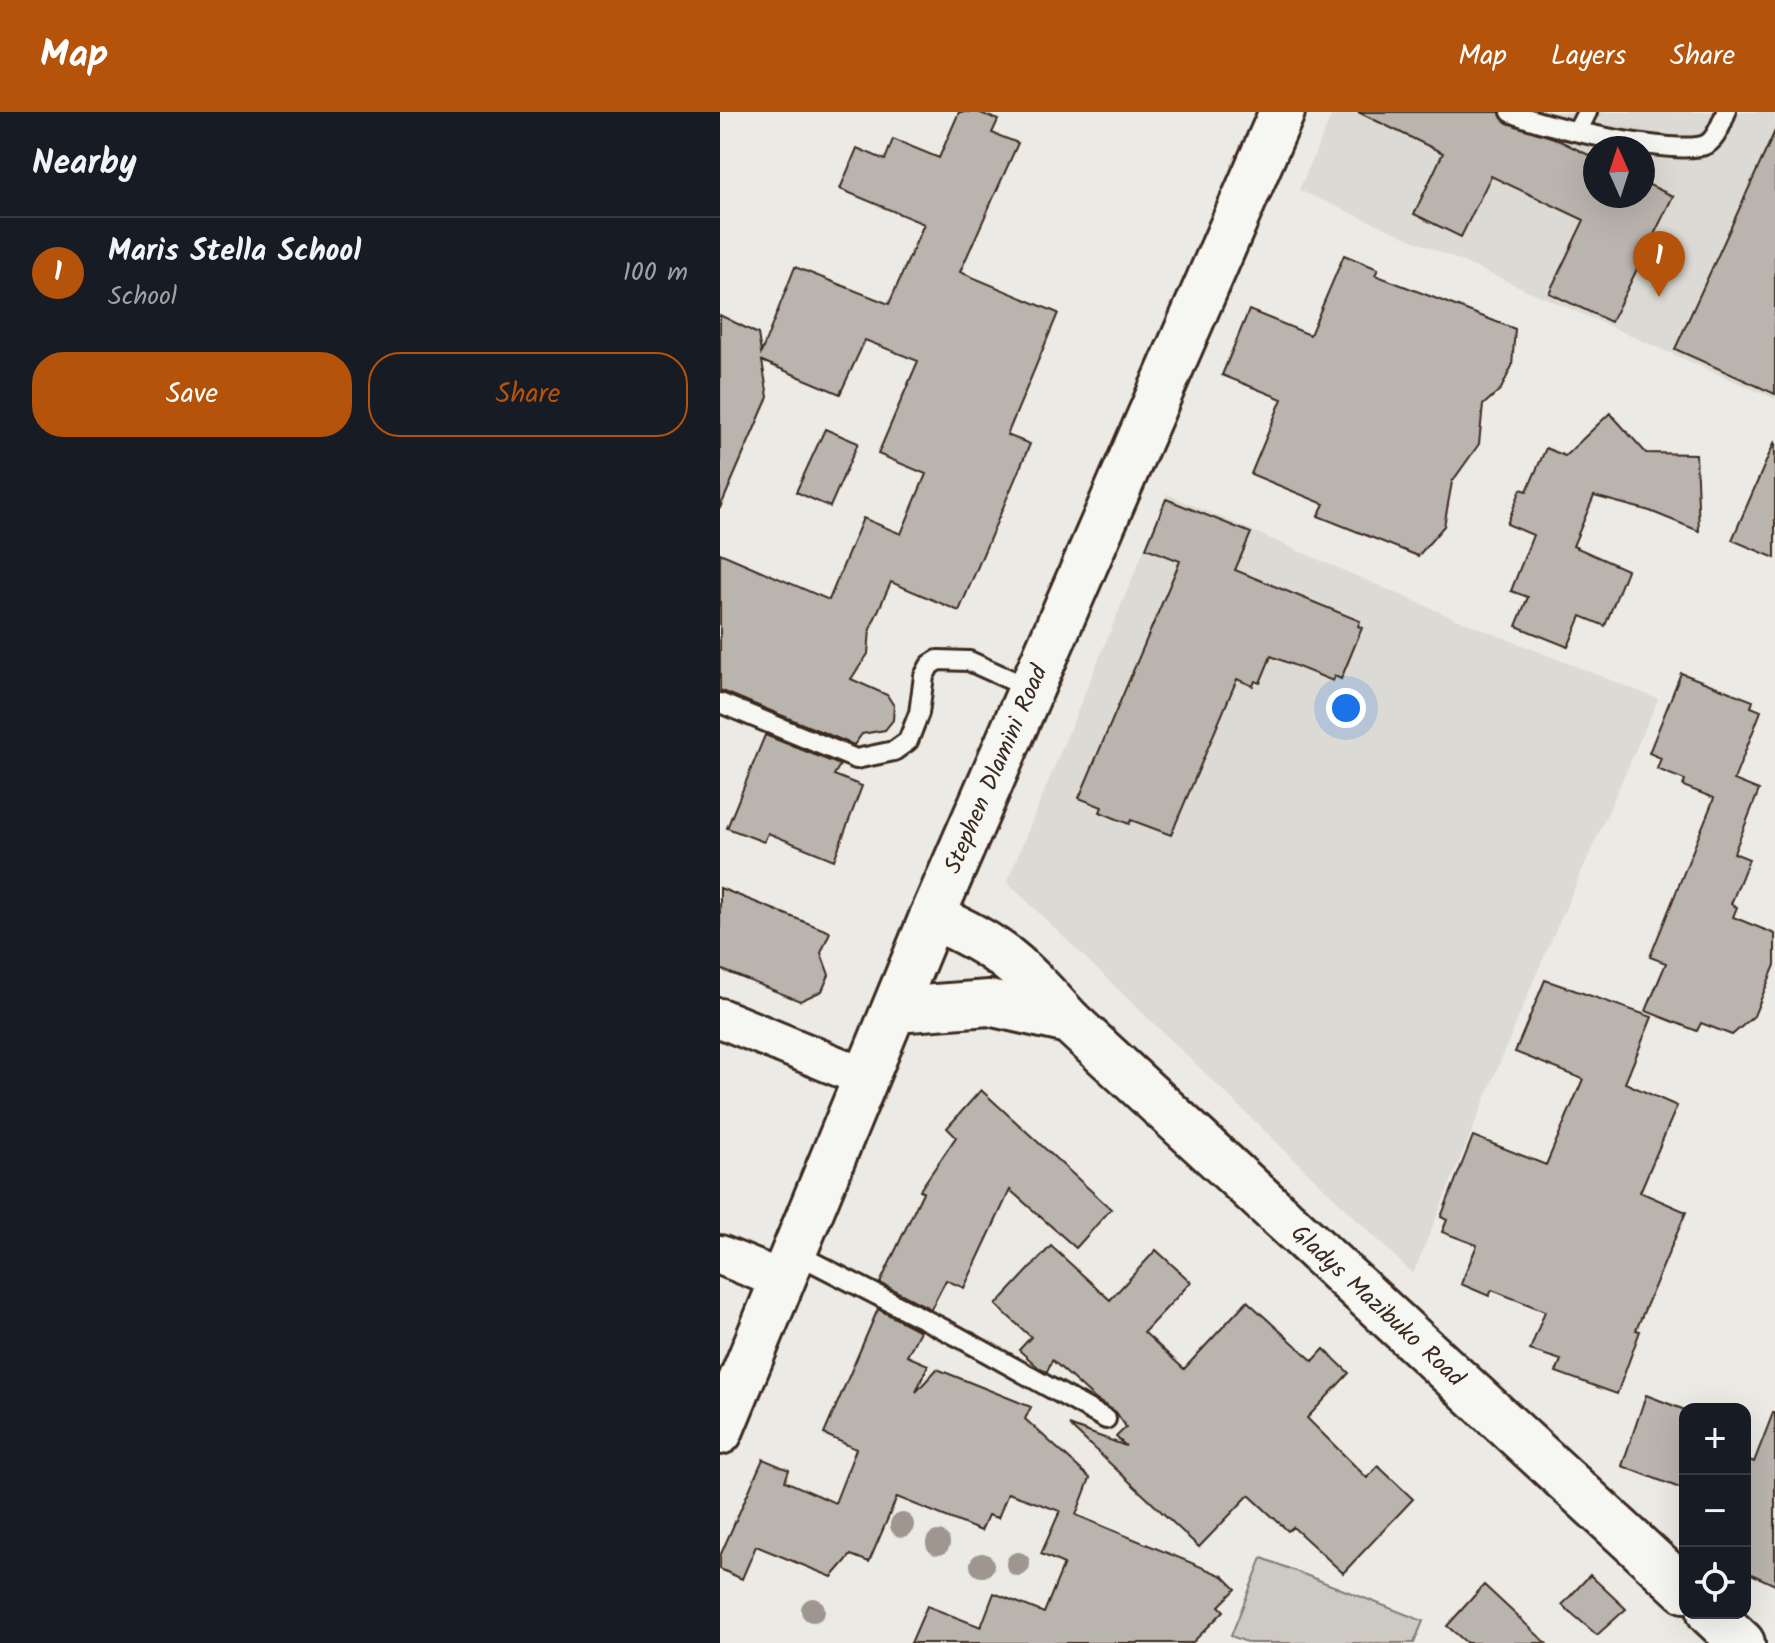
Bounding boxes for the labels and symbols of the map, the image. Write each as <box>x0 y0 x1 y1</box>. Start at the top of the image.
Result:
north arrow <box>1583 136 1655 208</box>
pin: 1 <box>1633 231 1685 297</box>
street label: Stephen Dlamini Road <box>934 658 1059 880</box>
your location <box>1326 688 1366 728</box>
street label: Gladys Mazibuko Road <box>1281 1215 1474 1397</box>

